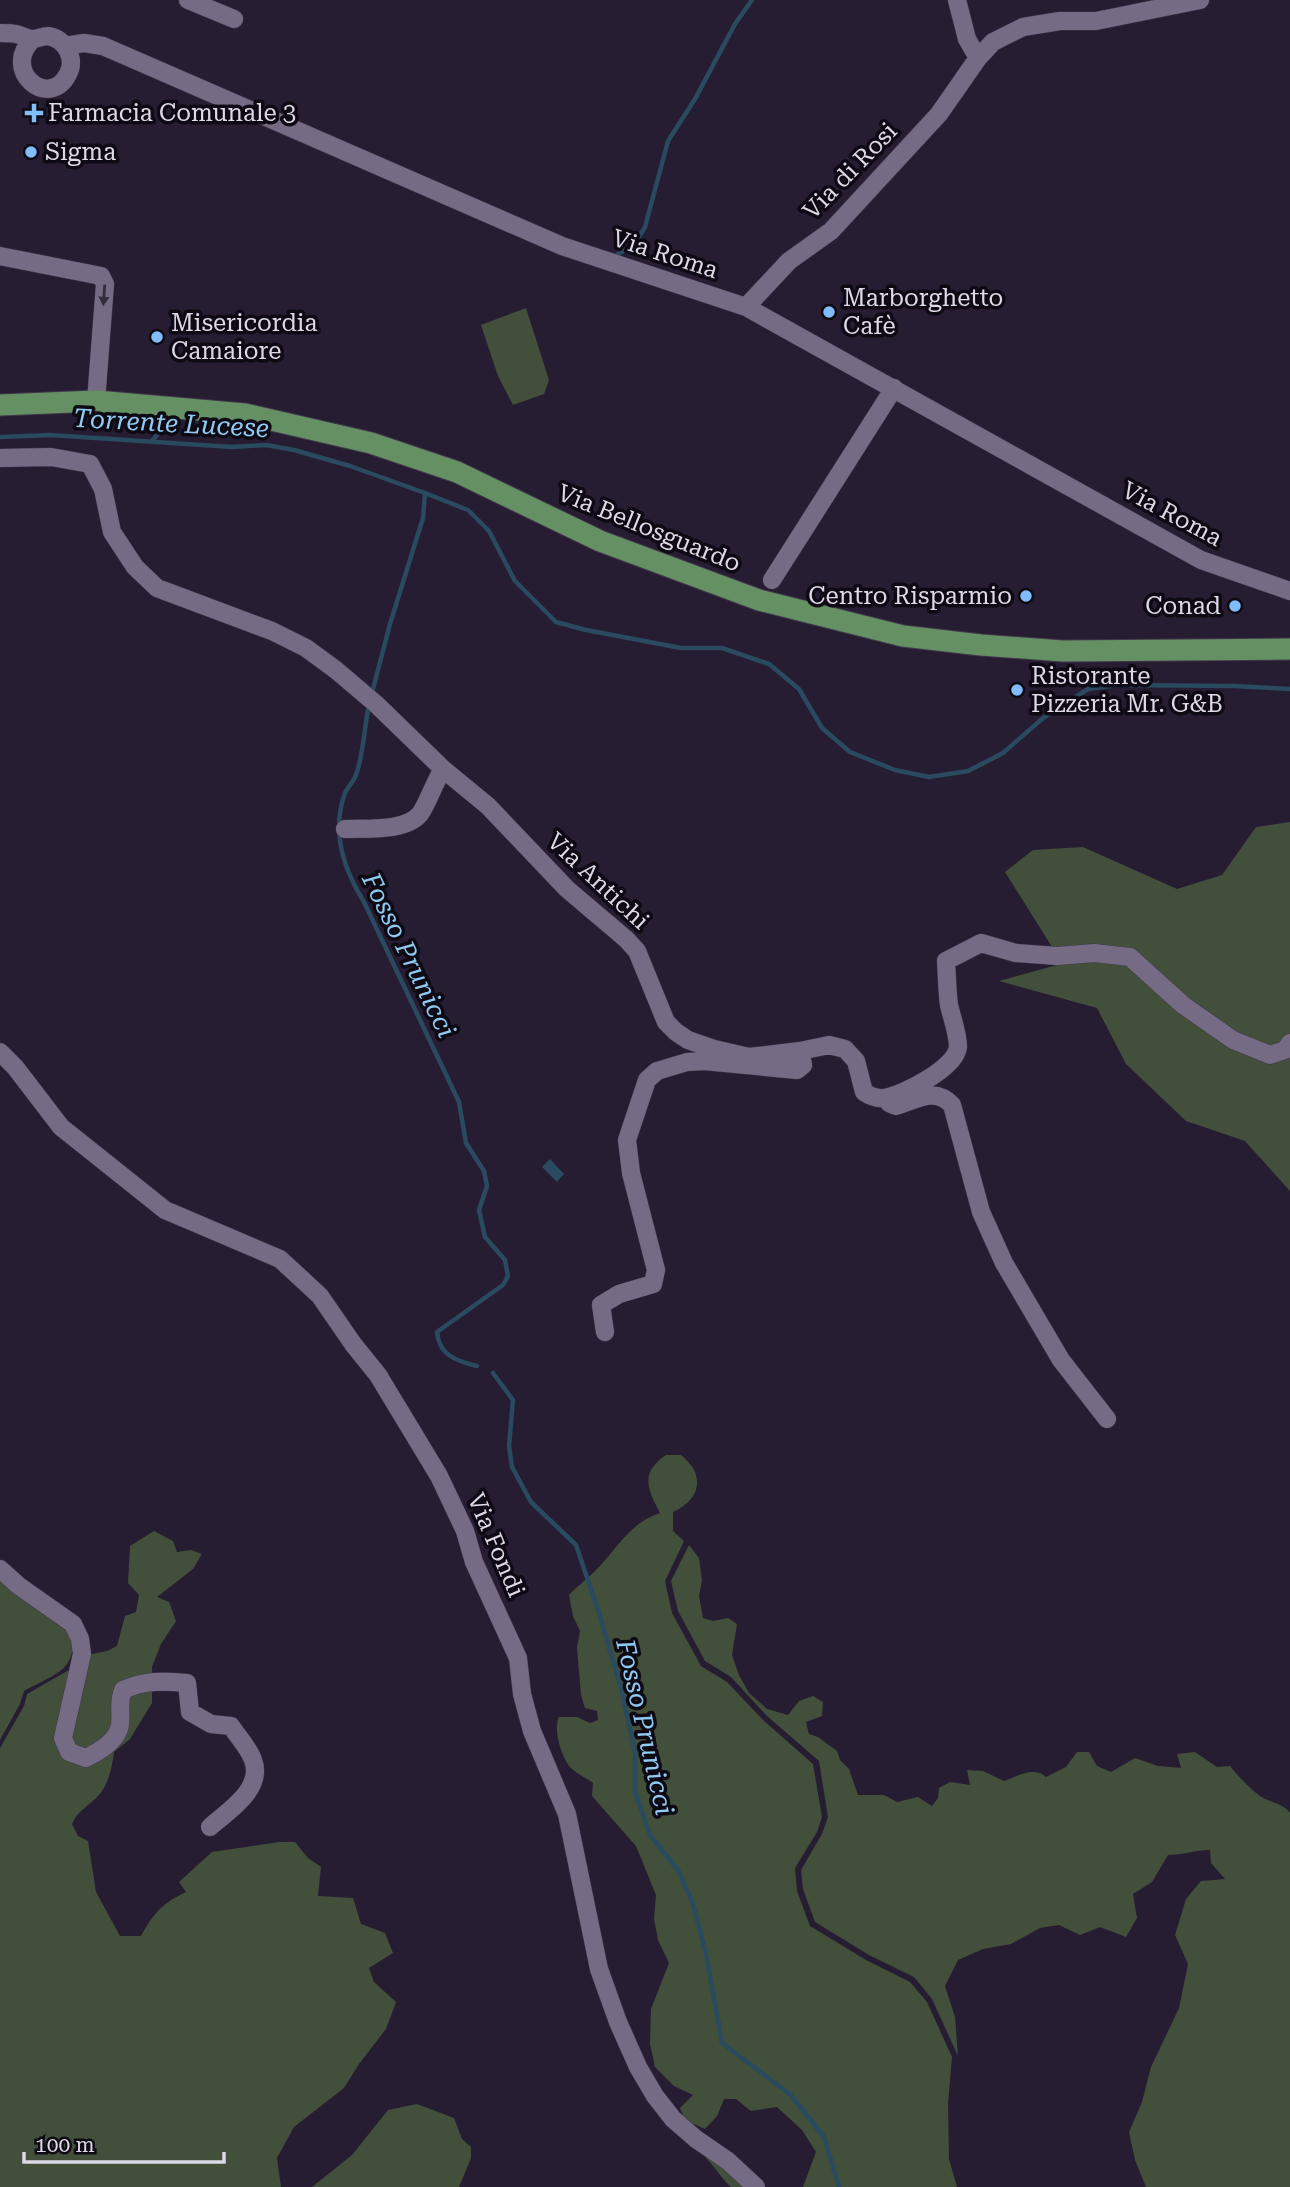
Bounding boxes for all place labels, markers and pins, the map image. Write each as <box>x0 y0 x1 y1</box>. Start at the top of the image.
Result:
place label: Farmacia Comunale 3 <box>48 99 296 127</box>
marker: Farmacia Comunale 3 <box>26 105 42 121</box>
place label: Sigma <box>45 138 116 166</box>
marker: Sigma <box>23 144 39 160</box>
place label: Marborghetto Cafè <box>843 284 1003 340</box>
marker: Marborghetto Cafè <box>821 304 837 320</box>
place label: Misericordia Camaiore <box>171 309 317 365</box>
marker: Misericordia Camaiore <box>149 329 165 345</box>
place label: Centro Risparmio <box>808 582 1012 610</box>
marker: Centro Risparmio <box>1018 588 1034 604</box>
place label: Conad <box>1145 592 1221 620</box>
marker: Conad <box>1227 598 1243 614</box>
place label: Ristorante Pizzeria Mr. G&B <box>1031 662 1223 718</box>
marker: Ristorante Pizzeria Mr. G&B <box>1009 682 1025 698</box>

